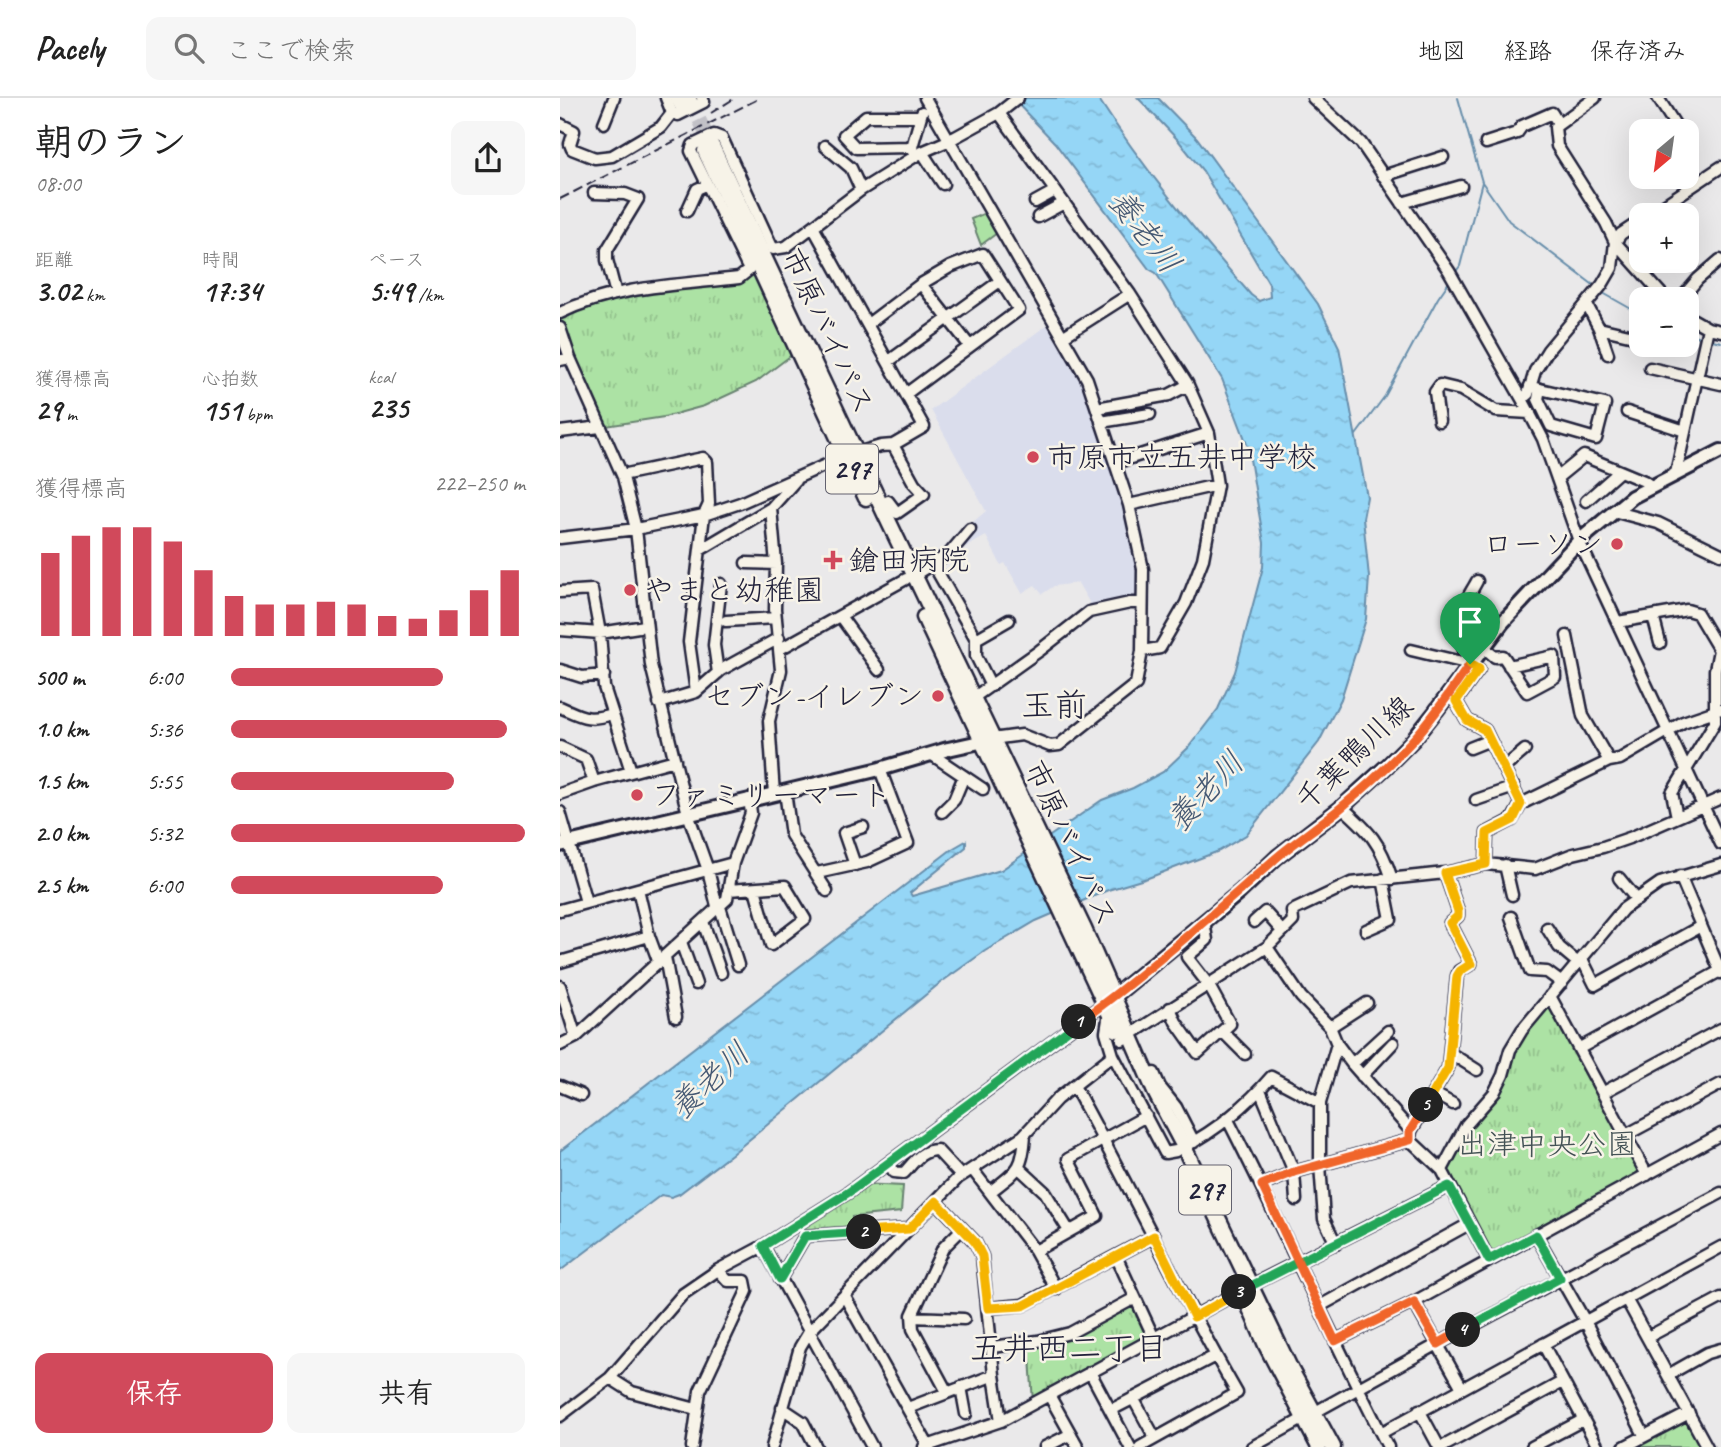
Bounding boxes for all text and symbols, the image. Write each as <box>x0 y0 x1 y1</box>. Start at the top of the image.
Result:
search box <box>146 17 636 80</box>
text: Pacely <box>35 27 104 69</box>
icon: search <box>170 29 208 67</box>
text: ここで検索 <box>226 34 356 67</box>
text: 地図 <box>1418 36 1466 66</box>
text: 経路 <box>1504 36 1552 66</box>
text: 保存済み <box>1590 36 1686 66</box>
text: 朝のラン <box>35 119 187 166</box>
north arrow <box>1629 119 1699 189</box>
map controls <box>1629 119 1699 357</box>
button: share <box>451 121 525 195</box>
text: 08:00 <box>35 169 81 198</box>
water label: 養老川 <box>1099 181 1190 282</box>
button: + <box>1629 203 1699 273</box>
street label: 市原バイパス <box>773 242 883 420</box>
text: 距離 <box>35 248 73 272</box>
text: 時間 <box>202 248 240 272</box>
text: ペース <box>368 248 424 272</box>
text: 3.02 <box>35 272 81 310</box>
text: 17:34 <box>202 272 261 310</box>
text: 5:49 <box>368 272 414 310</box>
text: km <box>81 283 105 307</box>
text: /km <box>414 283 443 307</box>
button: − <box>1629 287 1699 357</box>
text: kcal <box>368 365 393 389</box>
text: 獲得標高 <box>35 367 111 391</box>
text: 心拍数 <box>202 367 259 391</box>
text: 235 <box>368 389 408 427</box>
text: 29 <box>35 391 62 429</box>
text: 151 <box>202 391 242 429</box>
text: m <box>62 402 77 426</box>
text: bpm <box>242 402 272 426</box>
place label: 市原市立五井中学校 <box>1047 438 1317 476</box>
road number: 297 <box>826 444 878 494</box>
marker: 市原市立五井中学校 <box>1025 449 1041 465</box>
text: 222–250 m <box>434 469 525 498</box>
text: 獲得標高 <box>35 474 127 503</box>
place label: ローソン <box>1483 525 1603 563</box>
marker: ローソン <box>1609 536 1625 552</box>
place label: 鎗田病院 <box>849 541 969 579</box>
marker: 鎗田病院 <box>823 550 843 570</box>
place label: やまと幼稚園 <box>644 571 824 609</box>
marker: やまと幼稚園 <box>622 582 638 598</box>
pin <box>1440 592 1500 664</box>
icon: arrive <box>1451 603 1489 641</box>
text: 500 m <box>35 663 84 692</box>
text: 6:00 <box>147 663 183 692</box>
place label: セブン-イレブン <box>704 677 924 715</box>
district label: 玉前 <box>1021 684 1087 726</box>
street label: 千葉鴨川線 <box>1287 687 1421 819</box>
marker: セブン-イレブン <box>930 688 946 704</box>
text: 1.0 km <box>35 715 89 744</box>
text: 5:36 <box>147 715 183 744</box>
water label: 養老川 <box>1158 742 1253 840</box>
street label: 市原バイパス <box>1016 754 1126 932</box>
text: 1.5 km <box>35 767 88 796</box>
text: 5:55 <box>147 767 183 796</box>
place label: ファミリーマート <box>651 776 892 814</box>
marker: ファミリーマート <box>629 787 645 803</box>
text: 2.0 km <box>35 819 89 848</box>
text: 5:32 <box>147 819 183 848</box>
text: 2.5 km <box>35 871 88 900</box>
text: 6:00 <box>147 871 183 900</box>
pin: 1 <box>1062 1004 1096 1040</box>
text: 1 <box>1074 1009 1083 1033</box>
water label: 養老川 <box>660 1033 758 1128</box>
pin: 5 <box>1408 1088 1444 1122</box>
text: 5 <box>1421 1092 1430 1116</box>
park label: 出津中央公園 <box>1457 1125 1637 1163</box>
road number: 297 <box>1179 1166 1231 1214</box>
pin: 2 <box>846 1214 882 1250</box>
text: 2 <box>859 1219 868 1243</box>
pin: 3 <box>1222 1274 1256 1310</box>
text: 3 <box>1234 1279 1243 1303</box>
pin: 4 <box>1446 1312 1480 1348</box>
text: 4 <box>1458 1317 1467 1341</box>
district label: 五井西二丁目 <box>970 1327 1168 1369</box>
button: 保存 <box>35 1353 273 1433</box>
button: 共有 <box>287 1353 525 1433</box>

